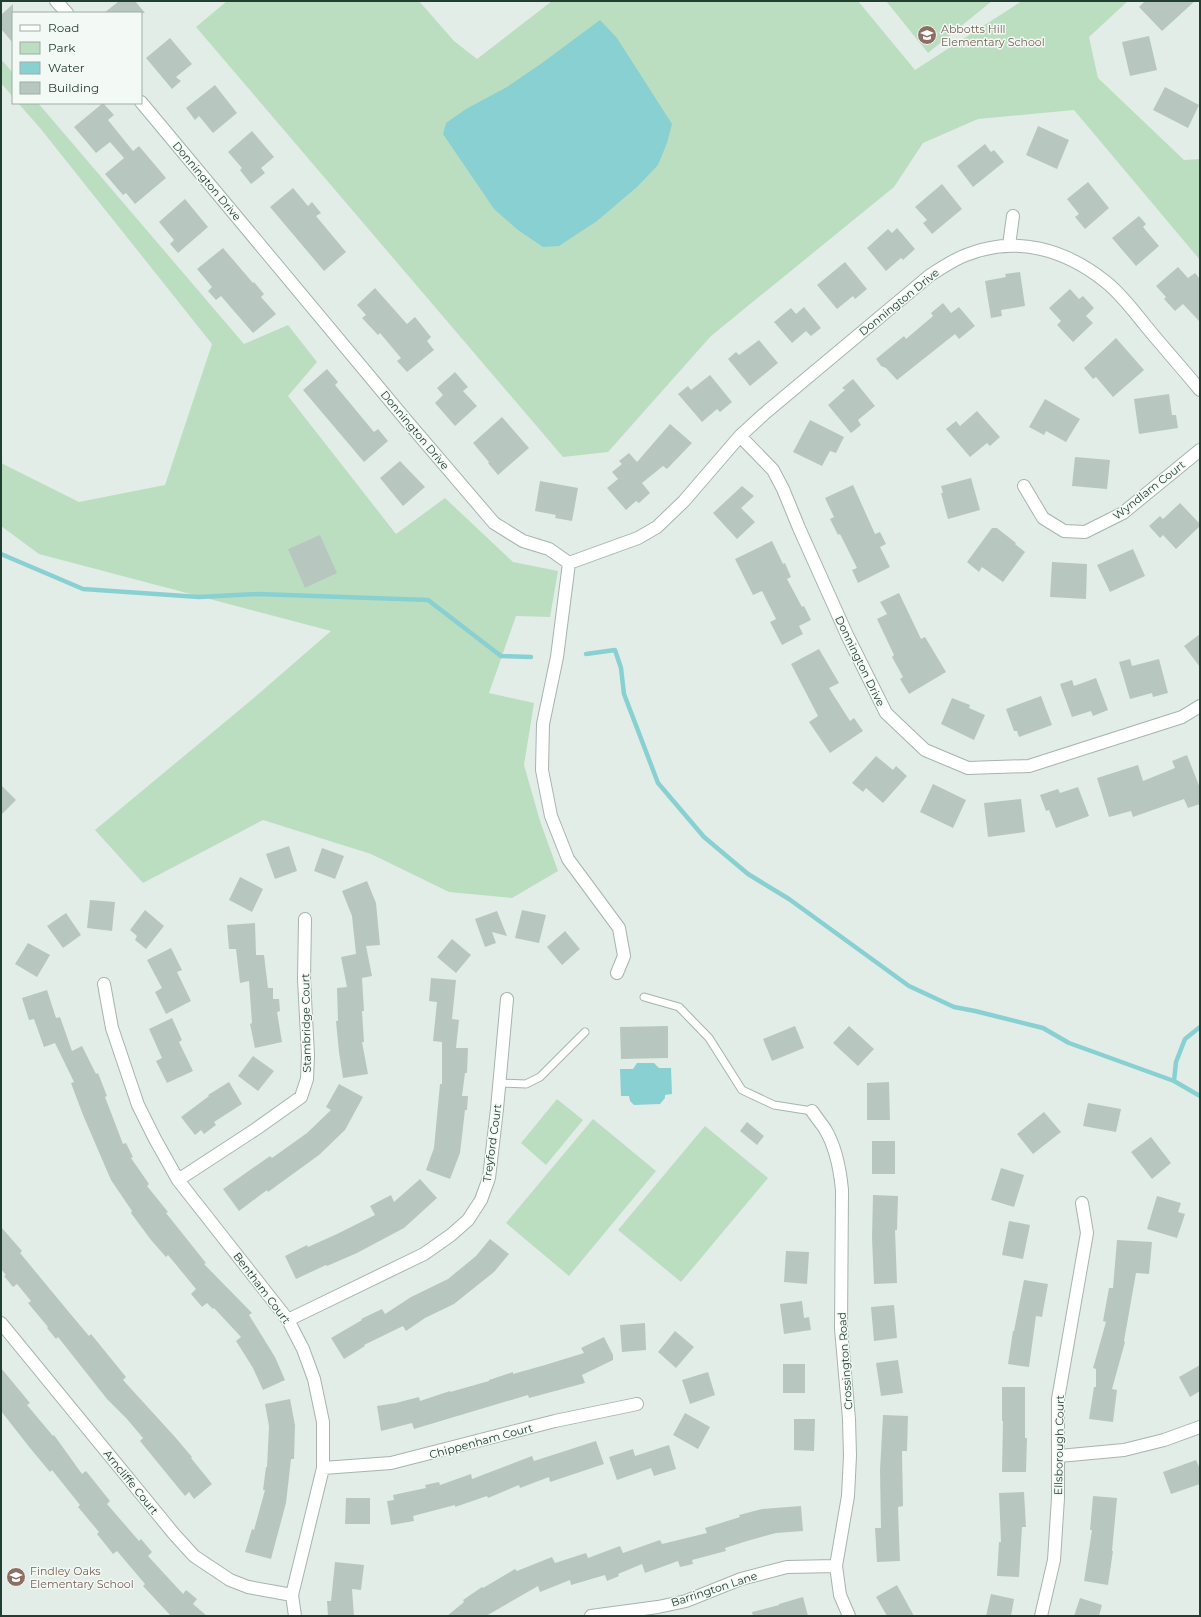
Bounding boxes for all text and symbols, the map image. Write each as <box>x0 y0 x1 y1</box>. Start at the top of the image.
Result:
legend <box>12 12 142 104</box>
text: Road <box>48 20 79 35</box>
place label: Abbotts Hill Elementary School <box>941 22 1045 49</box>
school or university icon: Abbotts Hill Elementary School <box>916 24 938 46</box>
text: Park <box>48 40 76 55</box>
text: Water <box>48 60 85 75</box>
text: Building <box>48 80 99 95</box>
street label: Donnington Drive <box>170 139 244 224</box>
street label: Donnington Drive <box>856 265 942 339</box>
street label: Donnington Drive <box>378 388 452 473</box>
street label: Wyndlam Court <box>1110 457 1188 523</box>
street label: Donnington Drive <box>832 613 888 709</box>
street label: Stambridge Court <box>298 973 314 1073</box>
street label: Treyford Court <box>480 1102 505 1183</box>
street label: Bentham Court <box>230 1249 294 1327</box>
street label: Crossington Road <box>835 1312 855 1410</box>
street label: Ellsborough Court <box>1051 1394 1067 1495</box>
street label: Chippenham Court <box>428 1420 535 1462</box>
street label: Arncliffe Court <box>101 1447 162 1518</box>
place label: Findley Oaks Elementary School <box>30 1564 134 1591</box>
school or university icon: Findley Oaks Elementary School <box>5 1566 27 1588</box>
street label: Barrington Lane <box>669 1568 759 1610</box>

